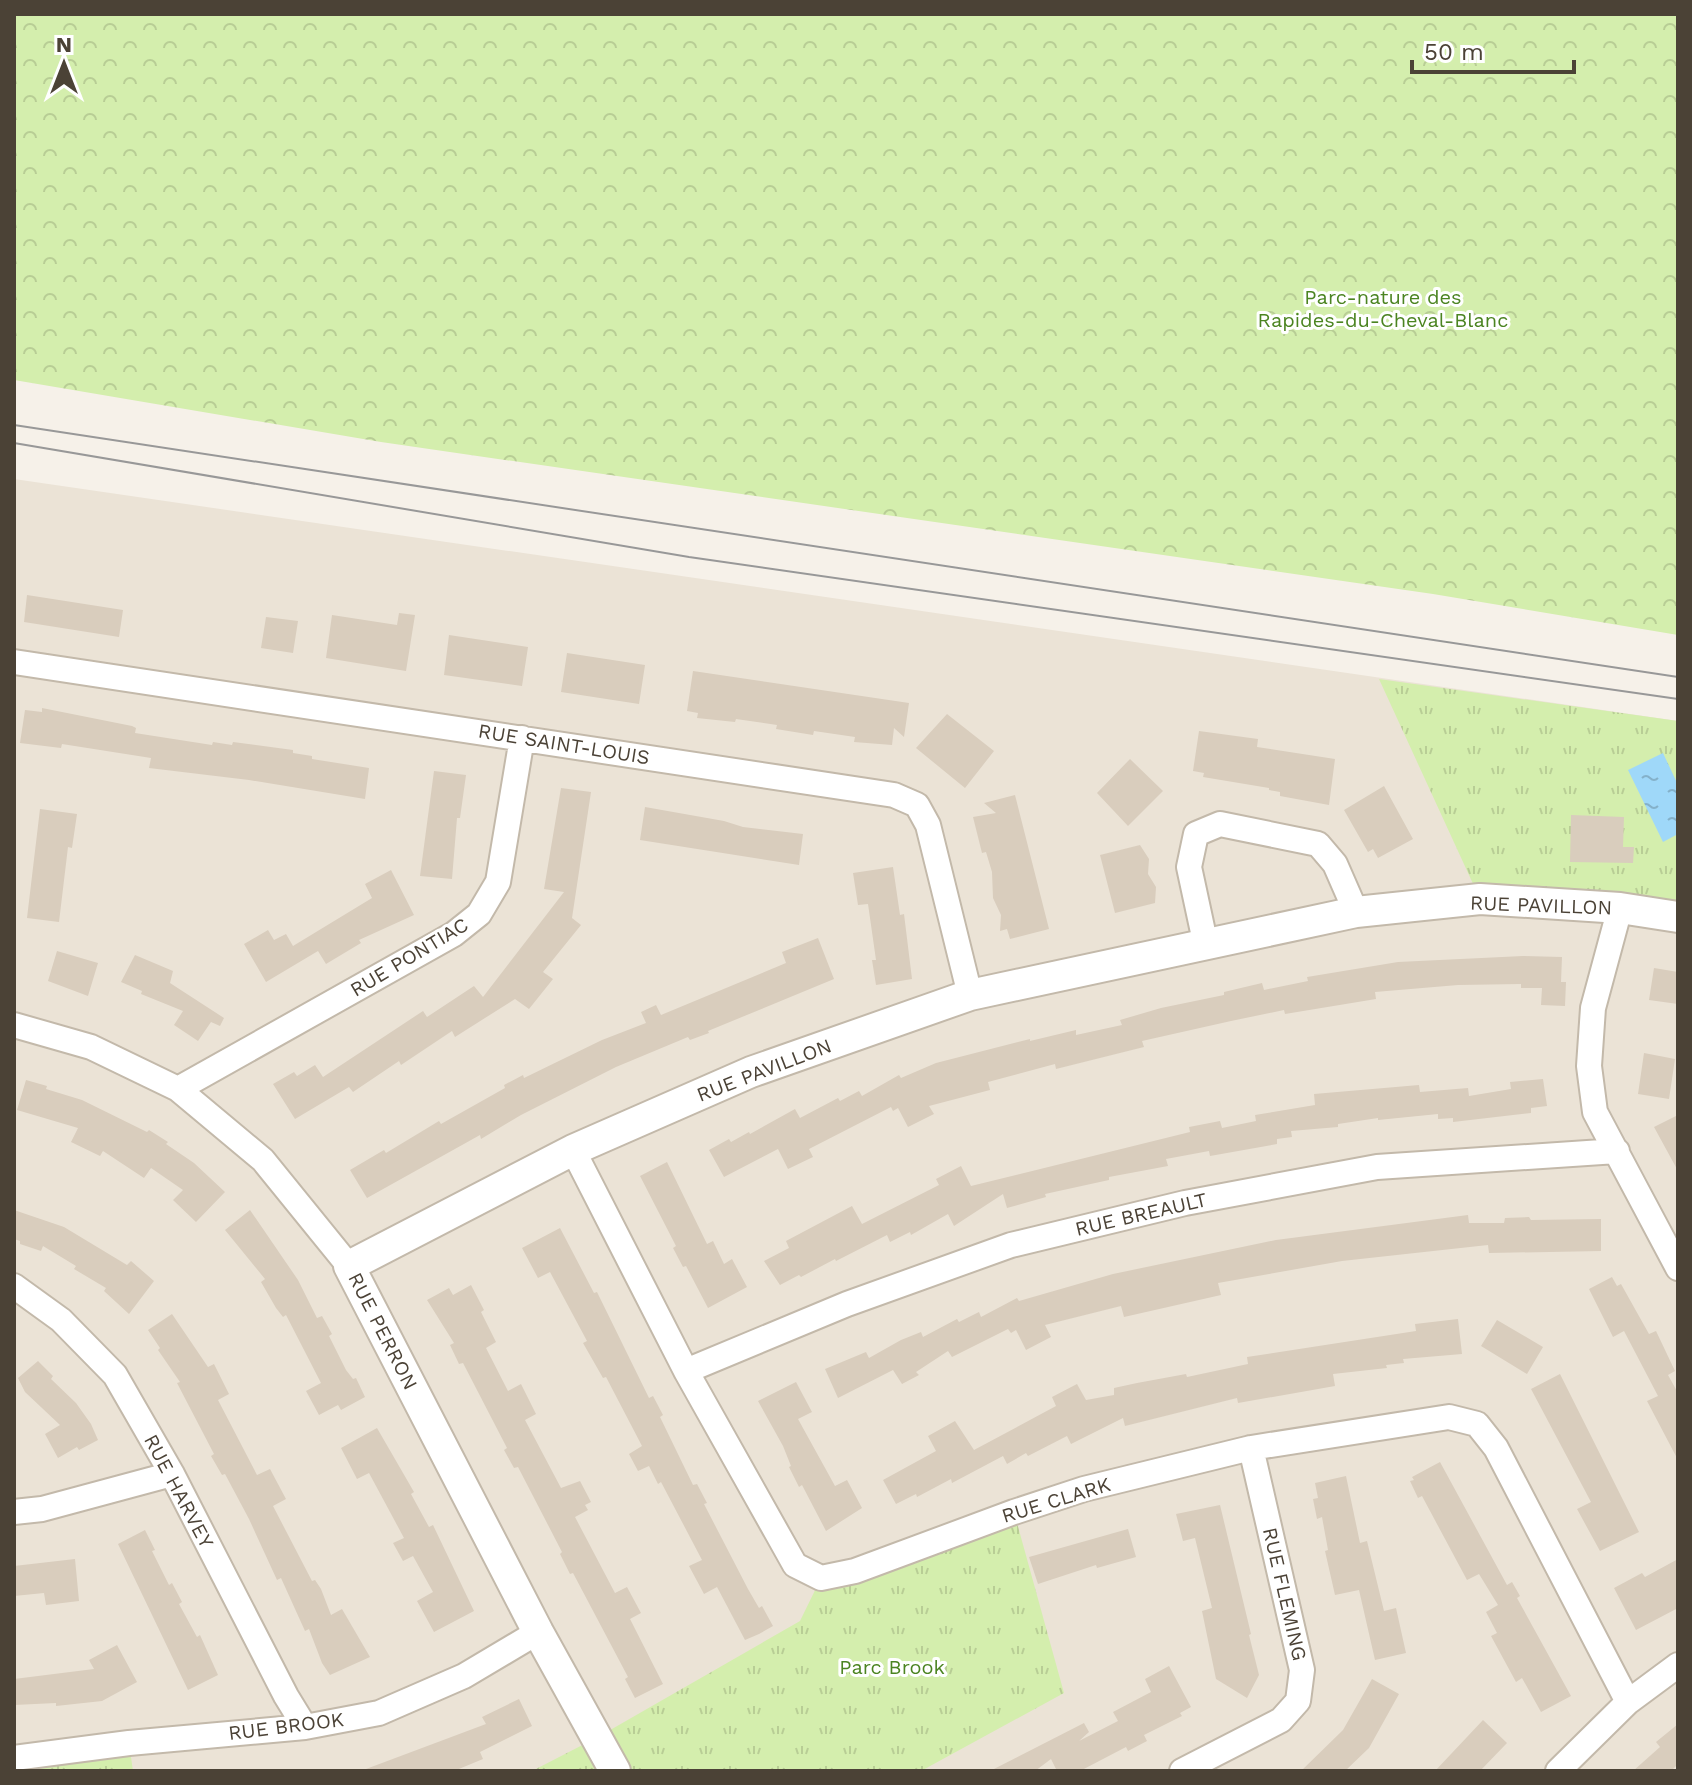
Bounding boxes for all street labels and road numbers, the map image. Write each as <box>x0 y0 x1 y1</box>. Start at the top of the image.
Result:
street label: RUE SAINT-LOUIS <box>477 719 651 769</box>
street label: RUE PAVILLON <box>1469 891 1613 919</box>
street label: RUE PONTIAC <box>346 912 472 1002</box>
street label: RUE PAVILLON <box>693 1033 835 1107</box>
street label: RUE BREAULT <box>1073 1187 1209 1241</box>
street label: RUE PERRON <box>343 1268 423 1394</box>
street label: RUE HARVEY <box>139 1430 219 1552</box>
street label: RUE CLARK <box>999 1472 1113 1528</box>
street label: RUE FLEMING <box>1258 1525 1312 1663</box>
street label: RUE BROOK <box>227 1707 345 1745</box>

